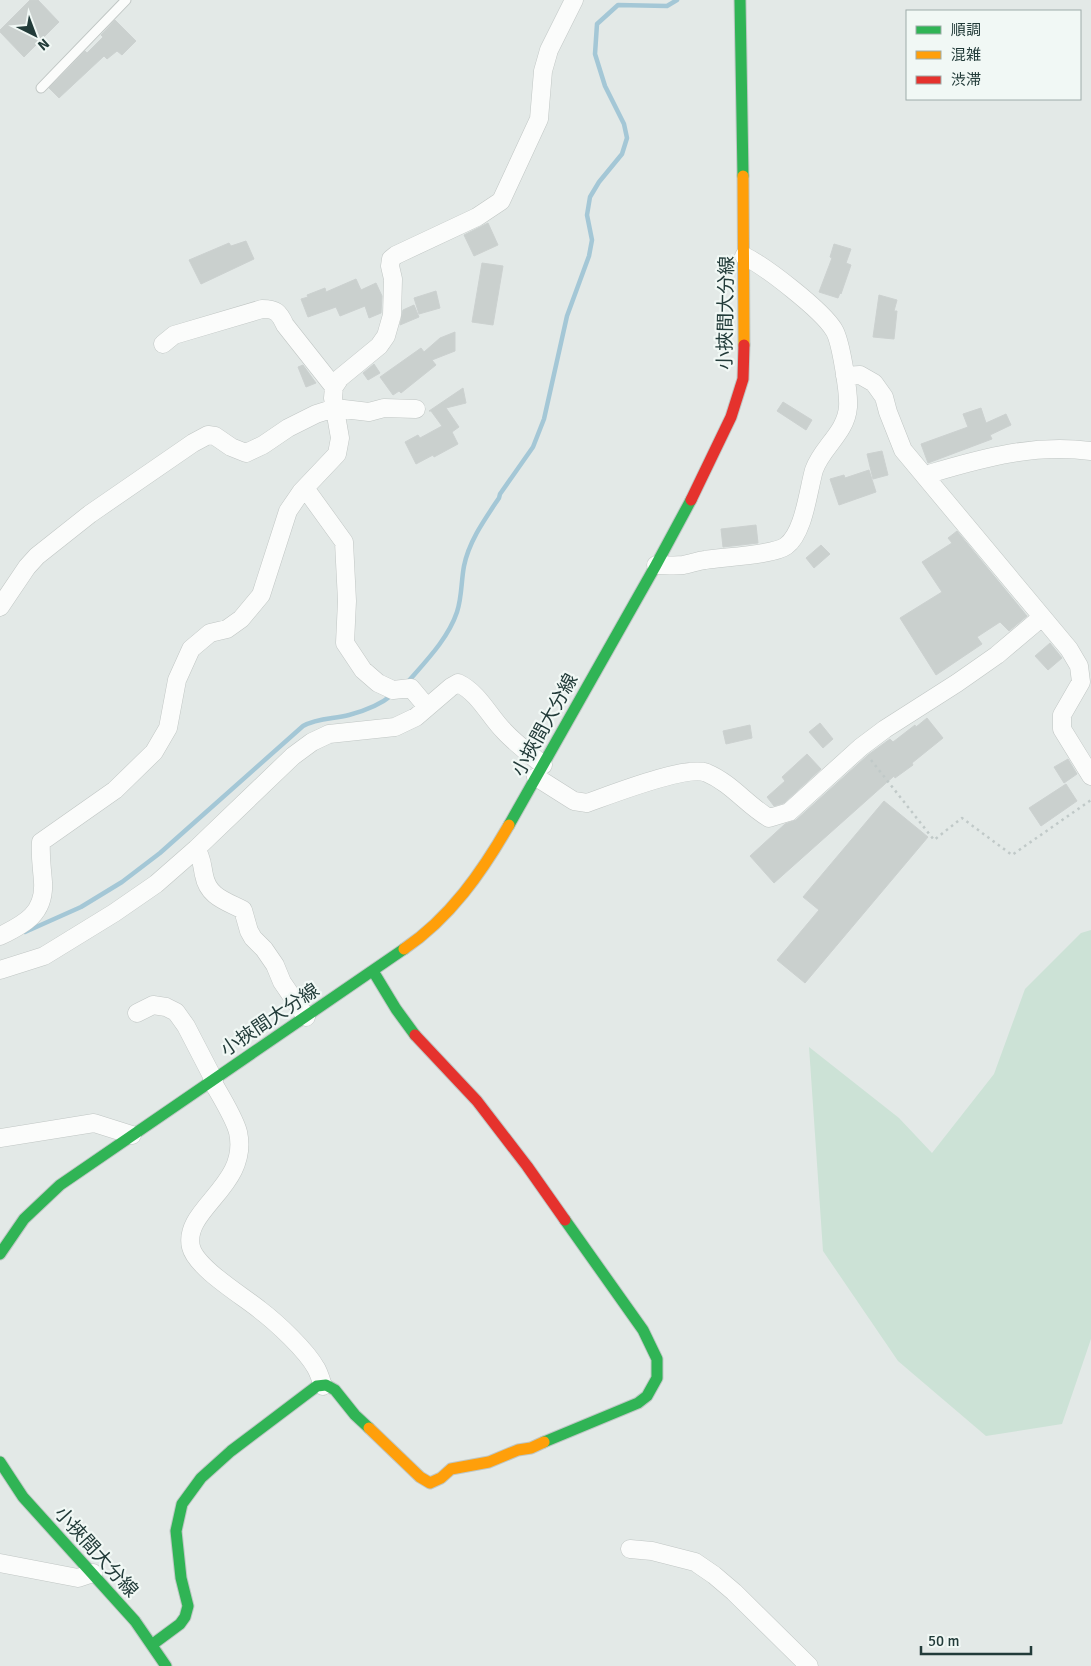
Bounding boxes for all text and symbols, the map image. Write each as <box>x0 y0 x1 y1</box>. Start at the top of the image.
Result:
north arrow <box>10 10 60 60</box>
legend <box>906 10 1081 100</box>
text: 順調 <box>951 21 981 39</box>
text: N <box>34 35 53 54</box>
text: 混雑 <box>951 46 981 64</box>
text: 渋滞 <box>951 71 981 89</box>
street label: 小挾間大分線 <box>713 256 739 370</box>
street label: 小挾間大分線 <box>507 669 583 781</box>
street label: 小挾間大分線 <box>216 978 324 1062</box>
street label: 小挾間大分線 <box>49 1502 143 1602</box>
scale bar <box>921 1624 1031 1656</box>
text: 50 m <box>928 1632 959 1650</box>

